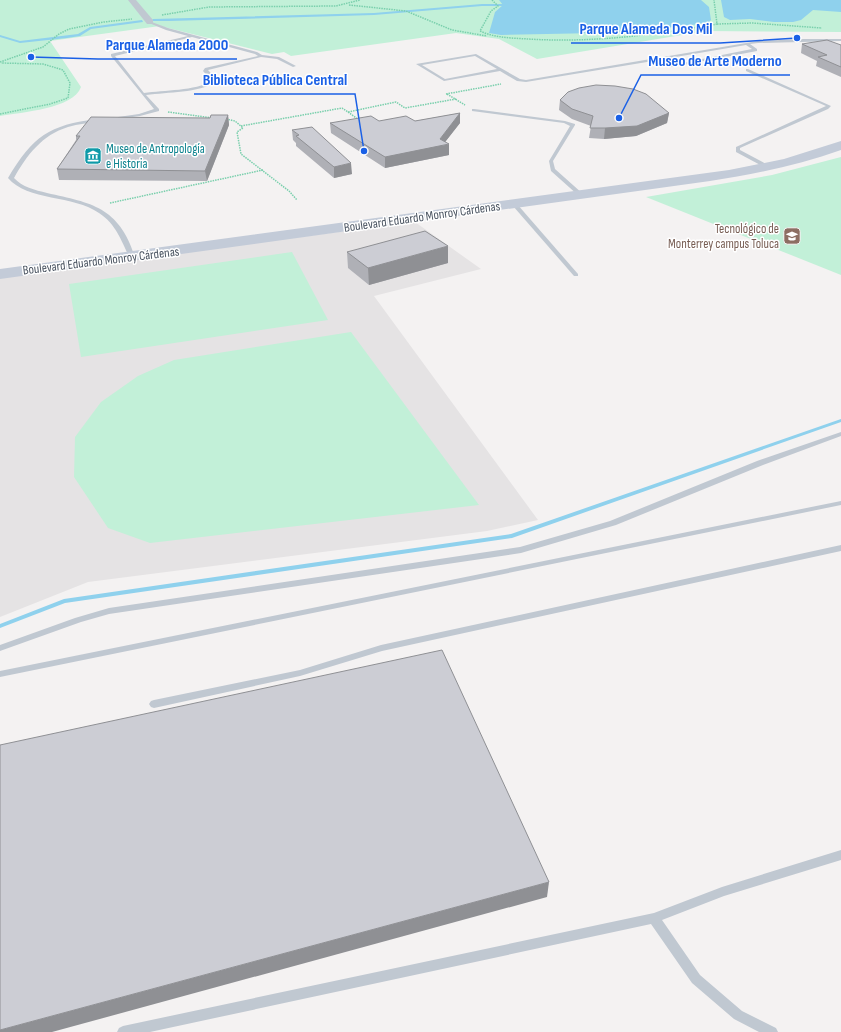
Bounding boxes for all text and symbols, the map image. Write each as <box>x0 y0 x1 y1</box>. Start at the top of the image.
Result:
callout: Parque Alameda Dos Mil <box>571 15 720 43</box>
text: Parque Alameda Dos Mil <box>579 20 713 39</box>
callout: Parque Alameda 2000 <box>98 31 237 59</box>
text: Parque Alameda 2000 <box>106 36 228 55</box>
callout: Museo de Arte Moderno <box>641 47 790 75</box>
text: Museo de Arte Moderno <box>648 52 782 71</box>
callout: Biblioteca Pública Central <box>194 66 355 94</box>
text: Biblioteca Pública Central <box>203 71 347 90</box>
place label: Museo de Antropología e Historia <box>106 141 205 172</box>
museum icon: Museo de Antropología e Historia <box>83 146 103 166</box>
street label: Boulevard Eduardo Monroy Cárdenas <box>343 198 501 236</box>
place label: Tecnológico de Monterrey campus Toluca <box>668 221 779 252</box>
school or university icon: Tecnológico de Monterrey campus Toluca <box>782 226 802 246</box>
street label: Boulevard Eduardo Monroy Cárdenas <box>22 243 181 279</box>

